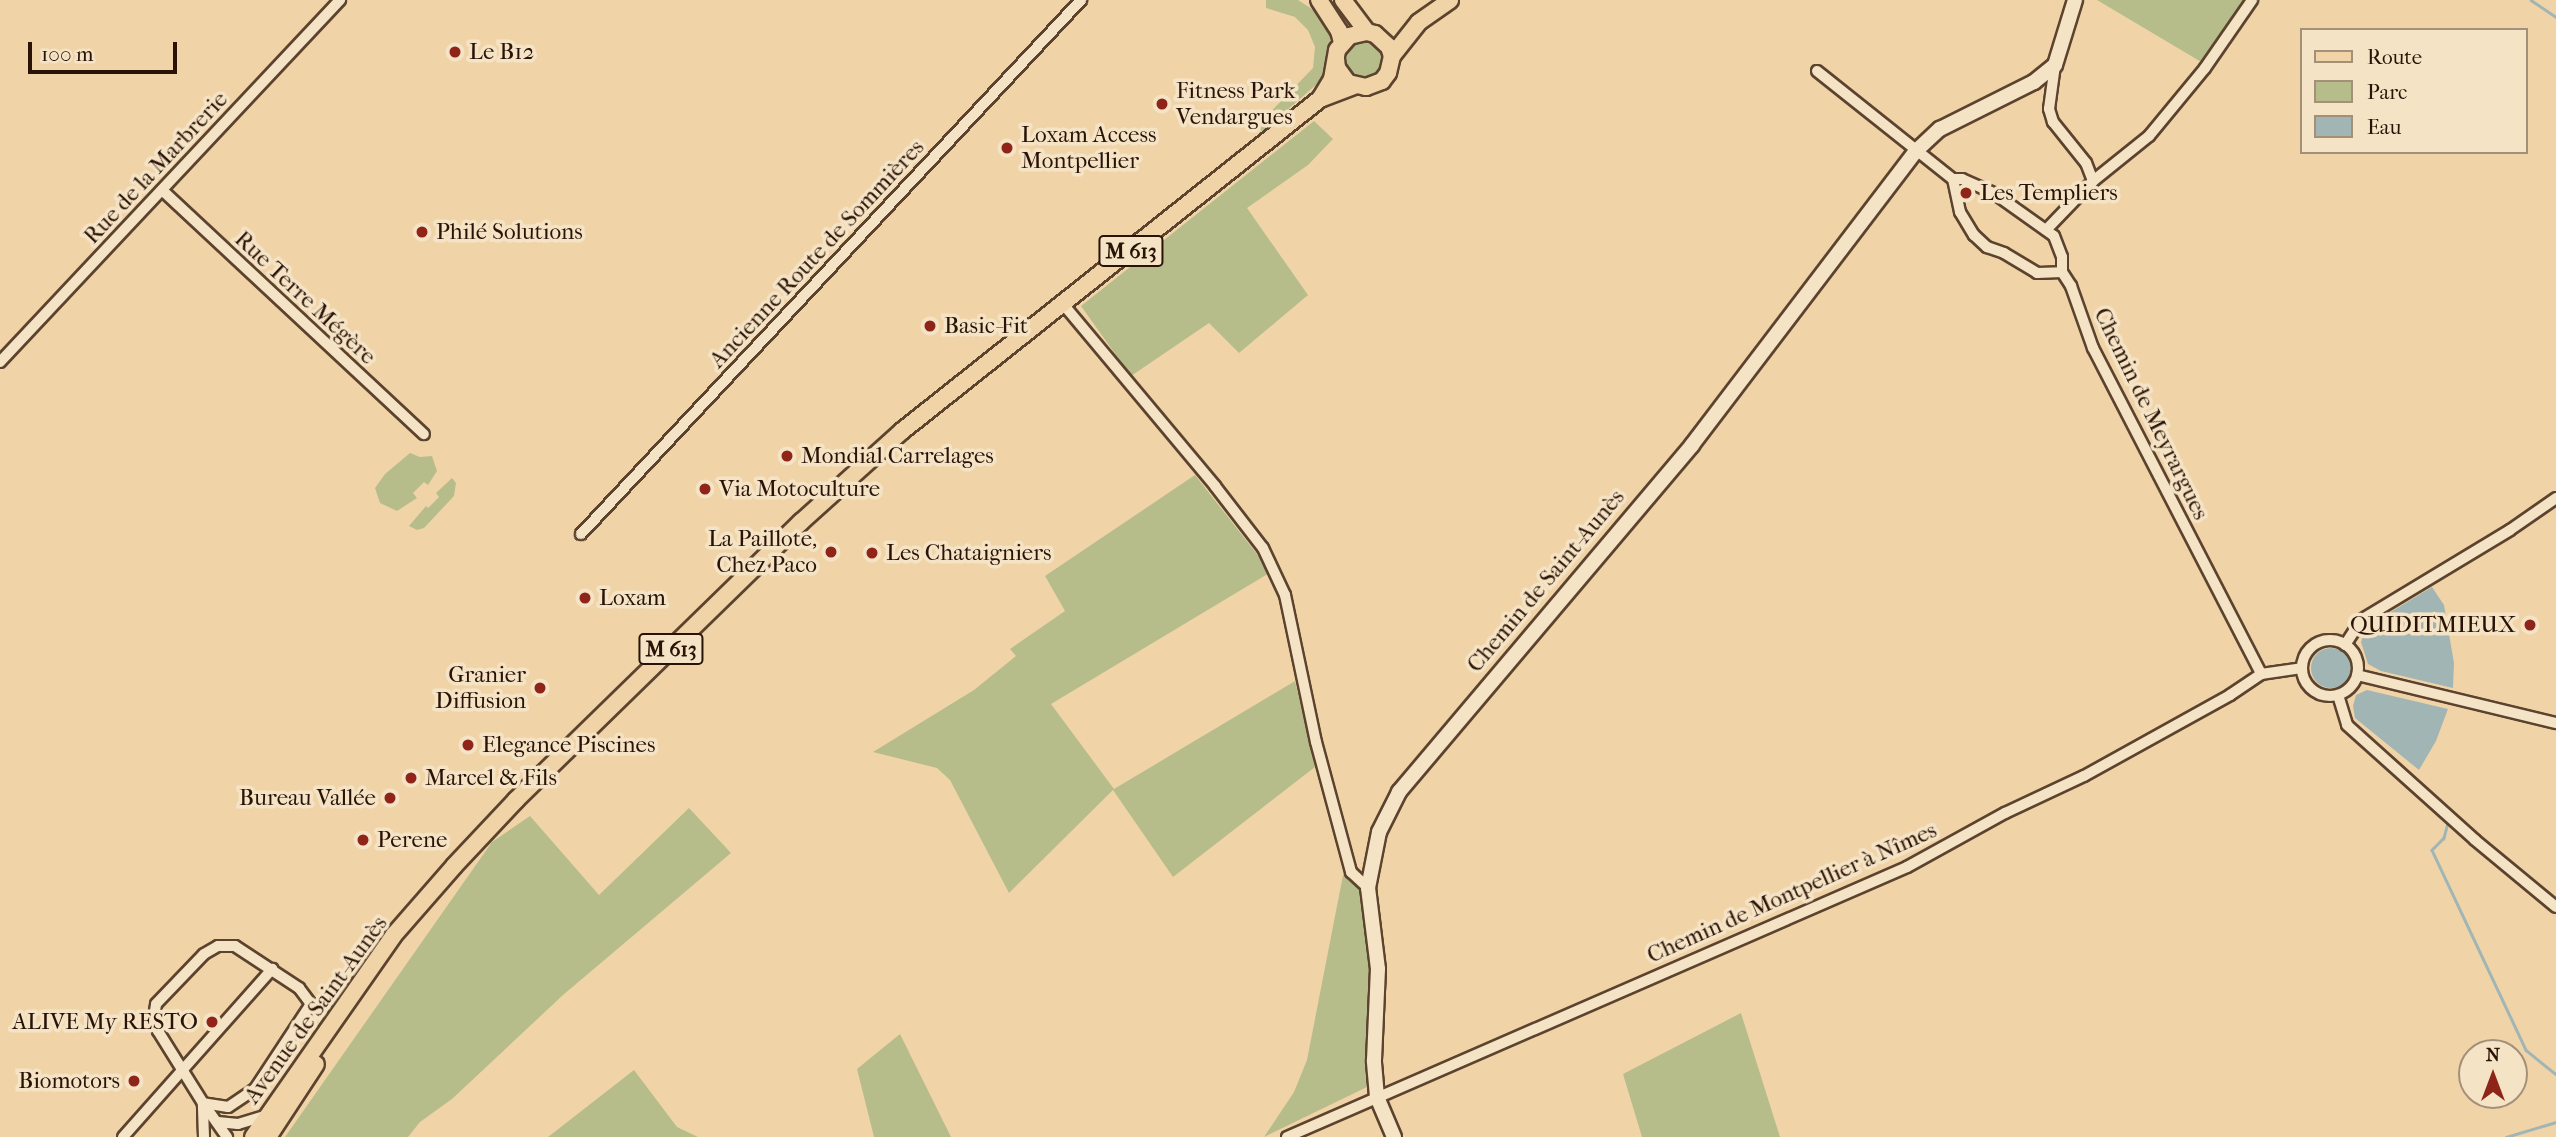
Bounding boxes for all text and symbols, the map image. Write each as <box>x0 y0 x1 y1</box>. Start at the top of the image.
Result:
scale bar <box>32 28 180 72</box>
legend <box>2300 28 2528 154</box>
place label: Le B12 <box>469 38 534 66</box>
text: 100 m <box>41 42 94 66</box>
marker: Le B12 <box>447 44 463 60</box>
text: Route <box>2367 45 2422 69</box>
place label: Fitness Park Vendargues <box>1176 77 1295 131</box>
text: Parc <box>2367 80 2407 104</box>
street label: Rue de la Marbrerie <box>78 86 234 250</box>
marker: Fitness Park Vendargues <box>1154 96 1170 112</box>
text: Eau <box>2367 115 2401 139</box>
place label: Loxam Access Montpellier <box>1021 121 1156 175</box>
street label: Ancienne Route de Sommières <box>704 134 930 374</box>
marker: Loxam Access Montpellier <box>999 140 1015 156</box>
place label: Les Templiers <box>1980 179 2118 207</box>
marker: Les Templiers <box>1958 185 1974 201</box>
place label: Philé Solutions <box>436 218 583 246</box>
marker: Philé Solutions <box>414 224 430 240</box>
street label: Rue Terre Mégère <box>229 225 381 371</box>
road number: M 613 <box>1098 233 1164 268</box>
street label: Chemin de Meyrargues <box>2088 304 2214 524</box>
place label: Basic-Fit <box>944 312 1028 340</box>
marker: Basic-Fit <box>922 318 938 334</box>
place label: Mondial Carrelages <box>801 442 994 470</box>
marker: Mondial Carrelages <box>779 448 795 464</box>
place label: Via Motoculture <box>719 475 880 503</box>
marker: Via Motoculture <box>697 481 713 497</box>
street label: Chemin de Saint-Aunès <box>1461 484 1631 678</box>
place label: La Paillote, Chez Paco <box>708 525 817 579</box>
place label: Les Chataigniers <box>886 539 1051 567</box>
marker: La Paillote, Chez Paco <box>823 544 839 560</box>
marker: Les Chataigniers <box>864 545 880 561</box>
place label: Loxam <box>599 584 666 612</box>
marker: Loxam <box>577 590 593 606</box>
place label: QUIDITMIEUX <box>2350 611 2516 639</box>
marker: QUIDITMIEUX <box>2522 617 2538 633</box>
road number: M 613 <box>638 632 704 666</box>
place label: Granier Diffusion <box>435 661 526 715</box>
marker: Granier Diffusion <box>532 680 548 696</box>
place label: Elegance Piscines <box>482 731 655 759</box>
marker: Elegance Piscines <box>460 737 476 753</box>
place label: Marcel & Fils <box>425 764 557 792</box>
marker: Marcel & Fils <box>403 770 419 786</box>
place label: Bureau Vallée <box>239 784 376 812</box>
marker: Bureau Vallée <box>382 790 398 806</box>
street label: Chemin de Montpellier à Nîmes <box>1643 817 1941 969</box>
place label: Perene <box>377 826 447 854</box>
marker: Perene <box>355 832 371 848</box>
street label: Avenue de Saint-Aunès <box>239 911 393 1109</box>
place label: ALIVE My RESTO <box>12 1008 198 1036</box>
marker: ALIVE My RESTO <box>204 1014 220 1030</box>
north arrow <box>2458 1039 2528 1109</box>
text: N <box>2486 1044 2500 1066</box>
place label: Biomotors <box>18 1067 120 1095</box>
marker: Biomotors <box>126 1073 142 1089</box>

